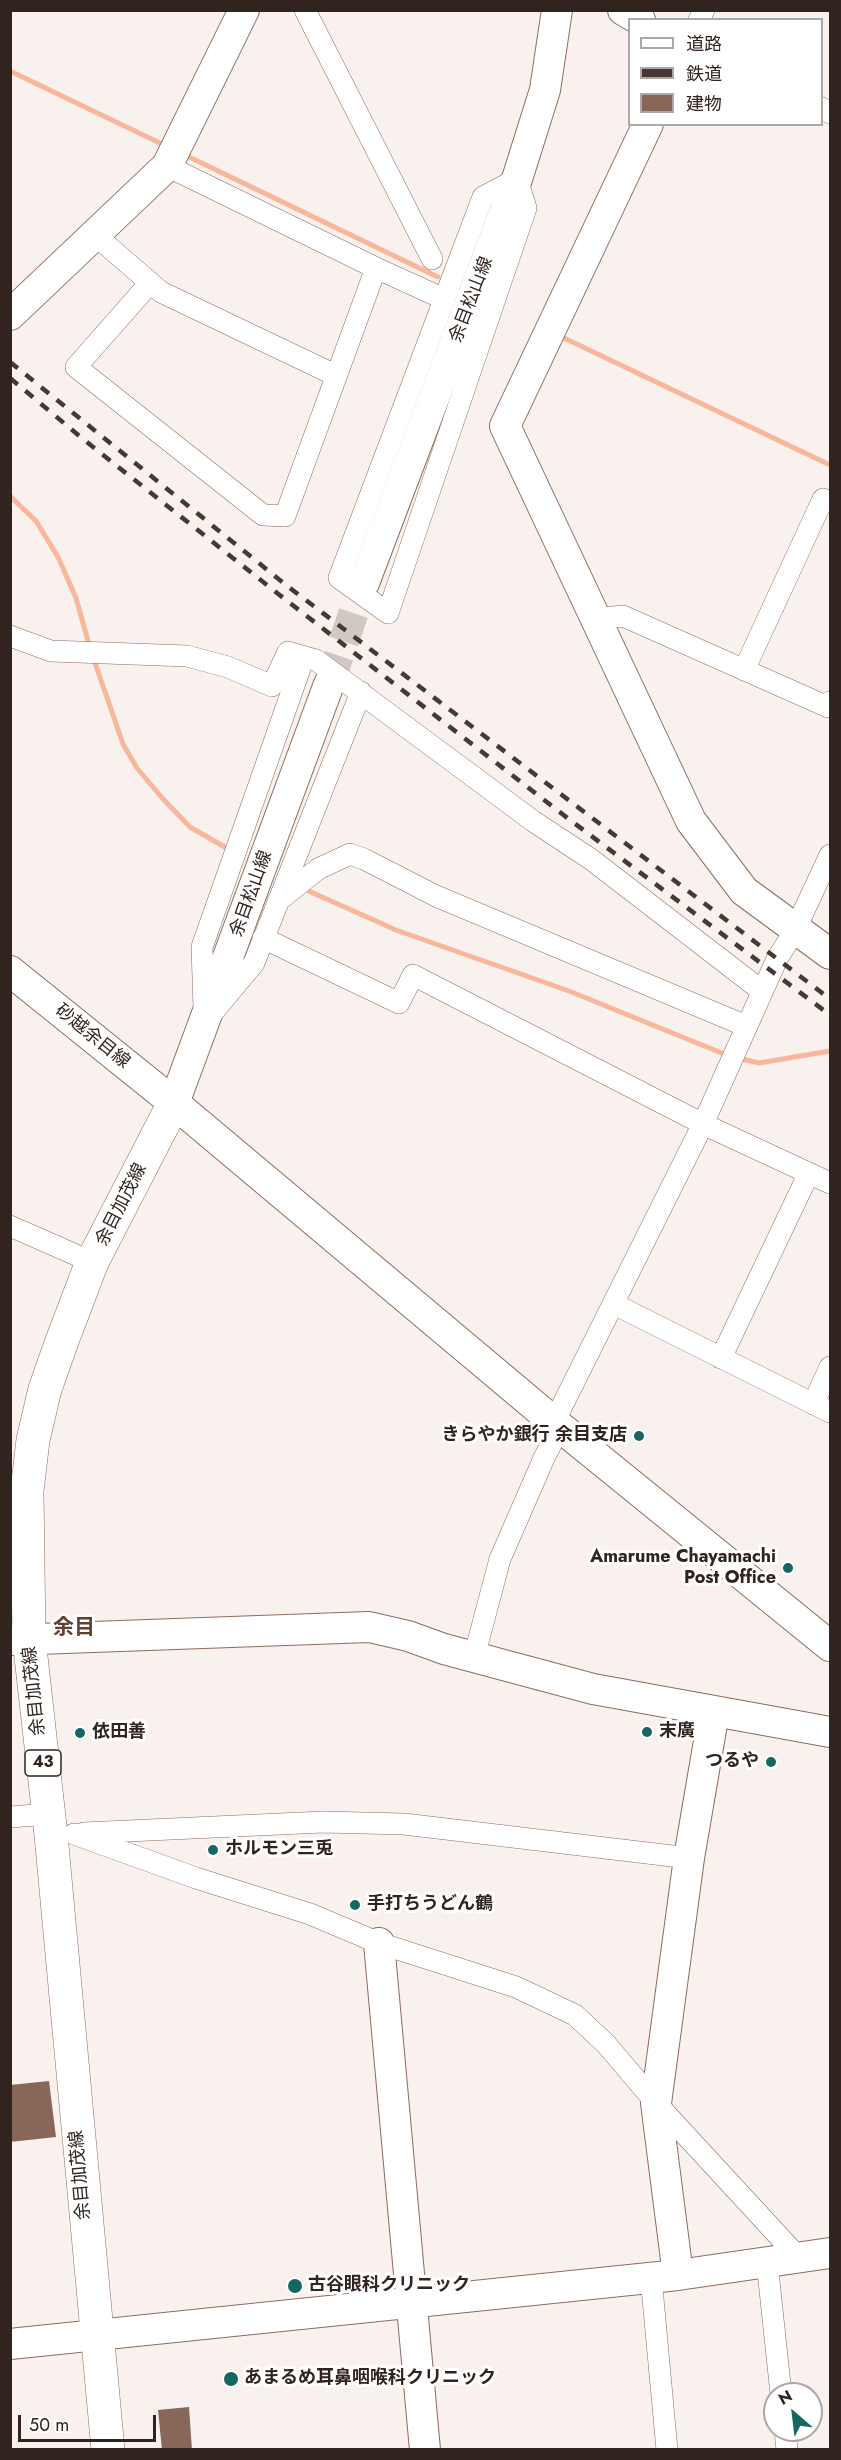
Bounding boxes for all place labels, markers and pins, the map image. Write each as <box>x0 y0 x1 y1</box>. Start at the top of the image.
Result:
place label: きらやか銀行 余目支店 <box>442 1425 627 1447</box>
marker: きらやか銀行 余目支店 <box>632 1429 646 1443</box>
place label: Amarume Chayamachi Post Office <box>590 1547 776 1590</box>
marker: Amarume Chayamachi Post Office <box>781 1561 795 1575</box>
place label: 末廣 <box>659 1721 695 1743</box>
place label: 依田善 <box>92 1722 146 1744</box>
marker: 末廣 <box>640 1725 654 1739</box>
marker: 依田善 <box>73 1726 87 1740</box>
place label: つるや <box>705 1751 759 1773</box>
marker: つるや <box>764 1755 778 1769</box>
place label: ホルモン三兎 <box>225 1839 333 1861</box>
marker: ホルモン三兎 <box>206 1843 220 1857</box>
place label: 手打ちうどん鶴 <box>367 1894 493 1916</box>
marker: 手打ちうどん鶴 <box>348 1898 362 1912</box>
place label: 古谷眼科クリニック <box>308 2275 470 2297</box>
marker: 古谷眼科クリニック <box>286 2277 304 2295</box>
place label: あまるめ耳鼻咽喉科クリニック <box>244 2368 496 2390</box>
marker: あまるめ耳鼻咽喉科クリニック <box>222 2370 240 2388</box>

